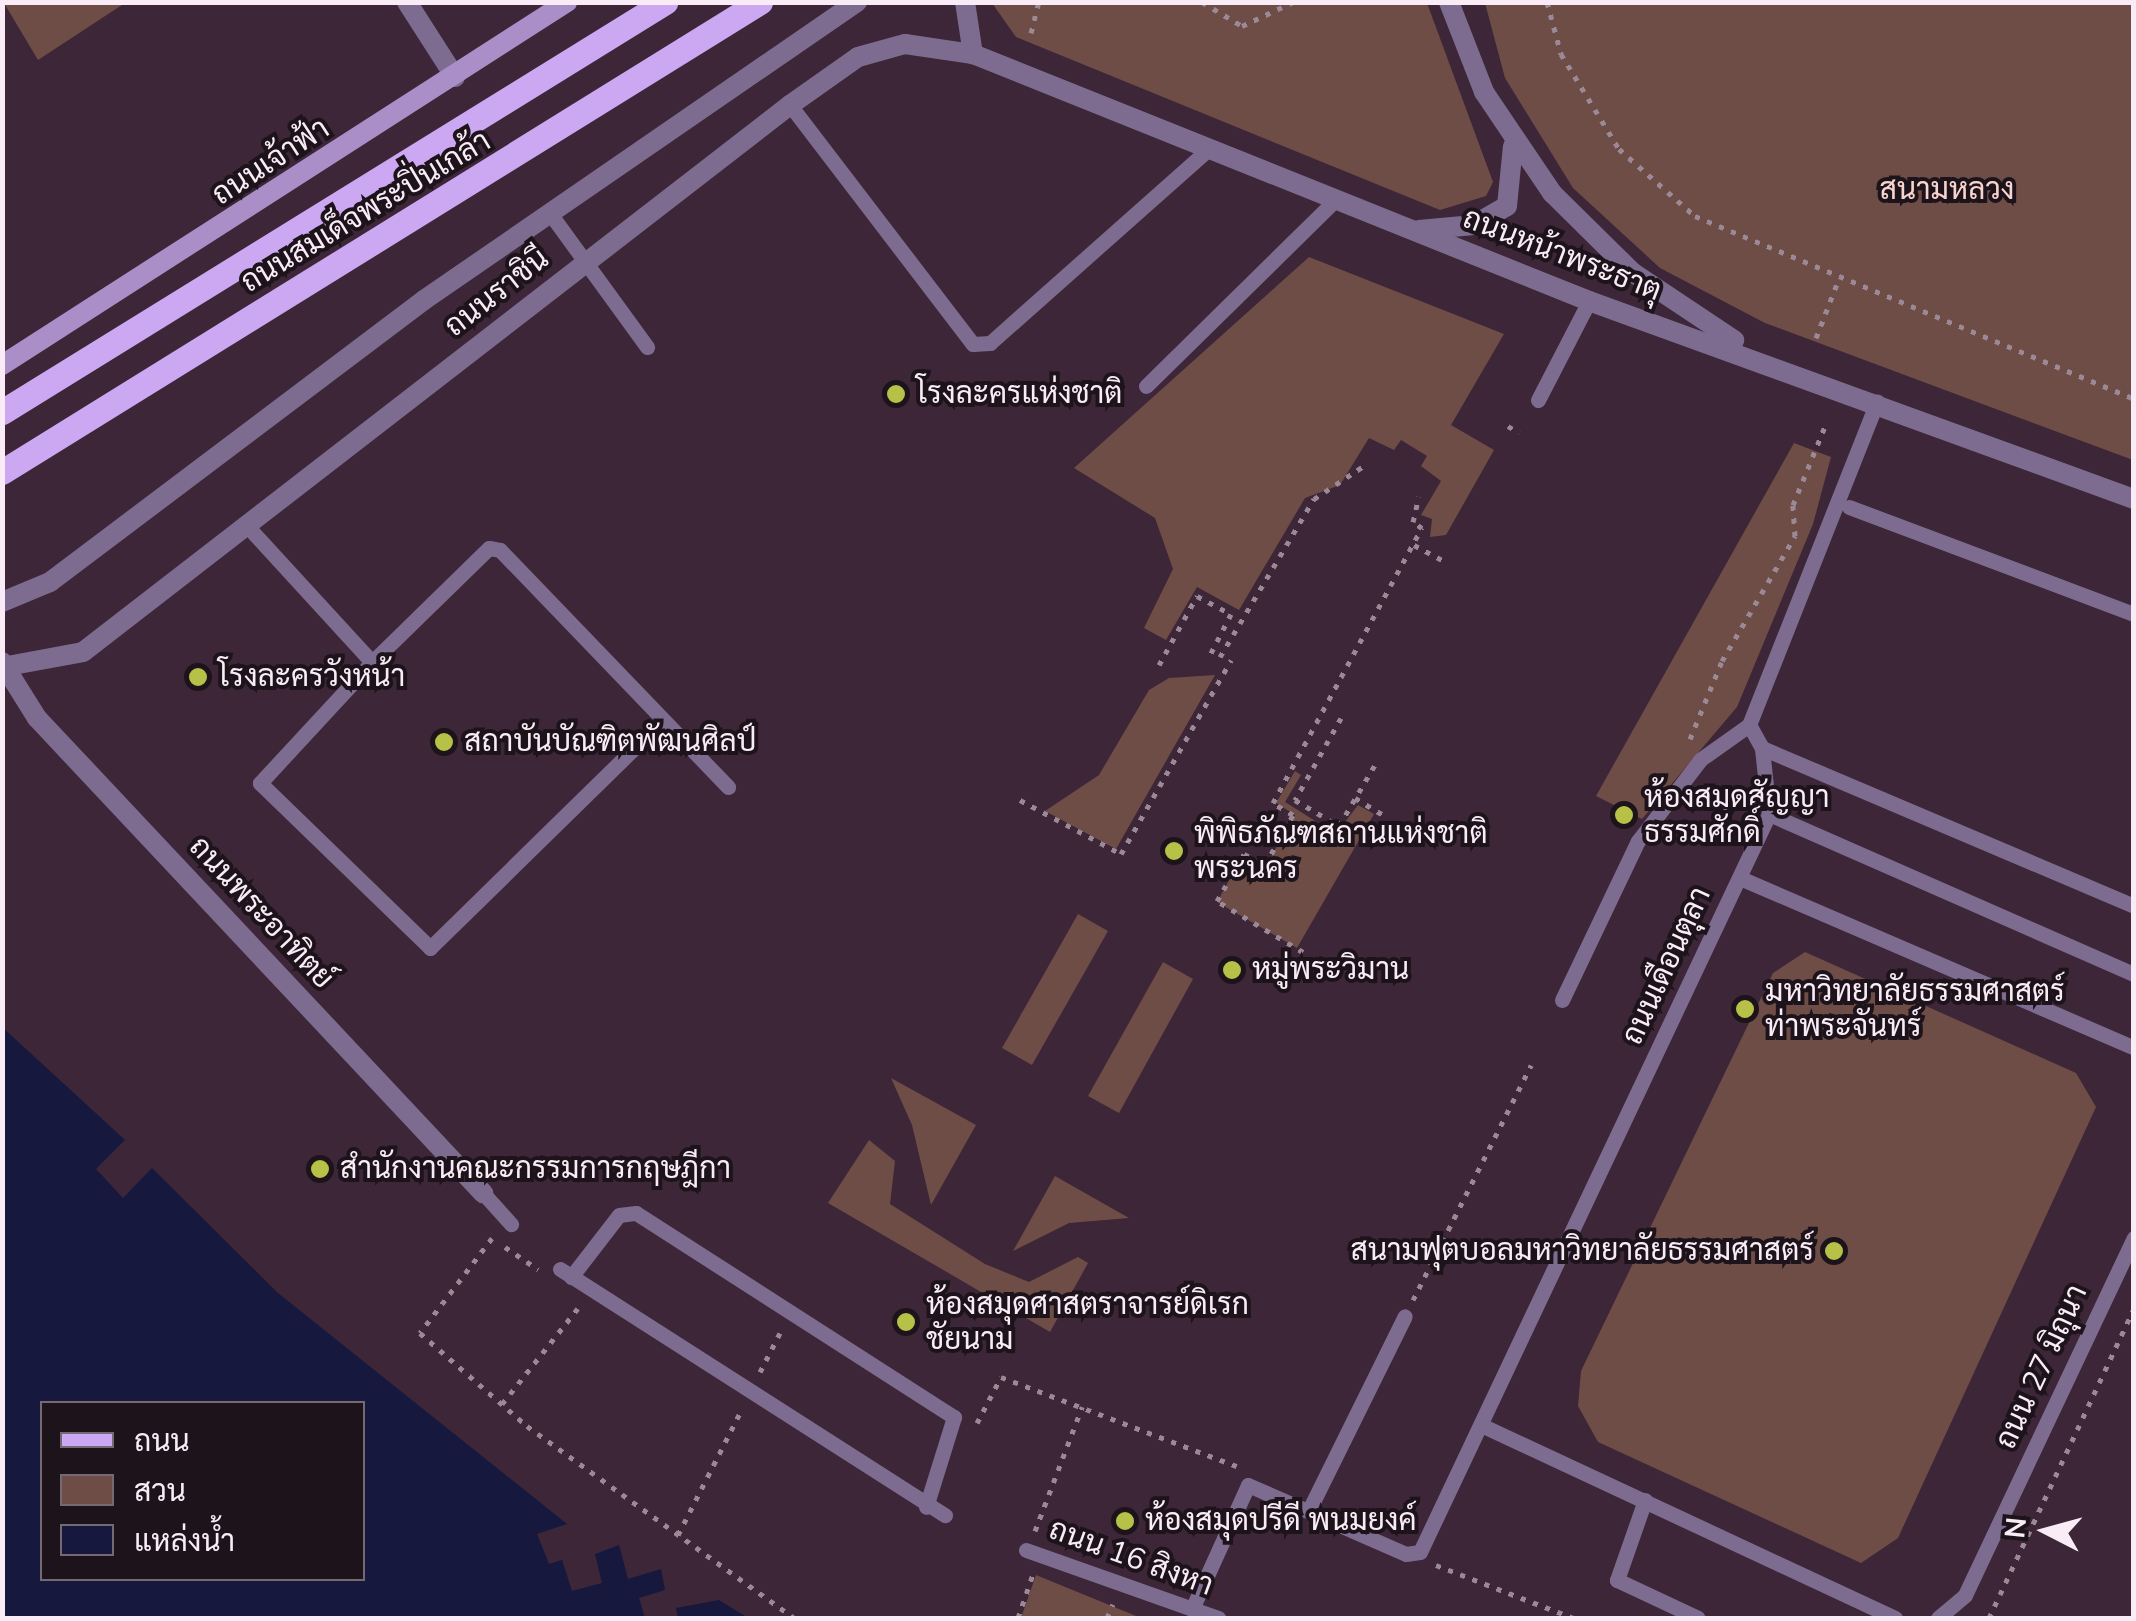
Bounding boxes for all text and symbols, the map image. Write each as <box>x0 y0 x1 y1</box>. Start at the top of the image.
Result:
street label: ถนนเจ้าฟ้า <box>206 111 336 213</box>
street label: ถนนสมเด็จพระปิ่นเกล้า <box>235 123 497 301</box>
park label: สนามหลวง <box>1880 172 2014 208</box>
street label: ถนนหน้าพระธาตุ <box>1458 201 1666 309</box>
street label: ถนนราชินี <box>438 241 556 345</box>
place label: โรงละครแห่งชาติ <box>916 376 1123 412</box>
marker: โรงละครแห่งชาติ <box>885 383 907 405</box>
place label: โรงละครวังหน้า <box>218 659 405 695</box>
marker: โรงละครวังหน้า <box>187 666 209 688</box>
place label: สถาบันบัณฑิตพัฒนศิลป์ <box>464 724 756 760</box>
marker: สถาบันบัณฑิตพัฒนศิลป์ <box>433 731 455 753</box>
place label: ห้องสมุดสัญญา ธรรมศักดิ์ <box>1644 780 1830 850</box>
marker: ห้องสมุดสัญญา ธรรมศักดิ์ <box>1613 804 1635 826</box>
place label: พิพิธภัณฑสถานแห่งชาติ พระนคร <box>1194 816 1488 886</box>
street label: ถนนพระอาทิตย์ <box>181 829 341 997</box>
marker: พิพิธภัณฑสถานแห่งชาติ พระนคร <box>1163 840 1185 862</box>
street label: ถนนเดือนตุลา <box>1615 882 1719 1050</box>
place label: หมู่พระวิมาน <box>1252 952 1409 988</box>
marker: หมู่พระวิมาน <box>1221 959 1243 981</box>
place label: มหาวิทยาลัยธรรมศาสตร์ ท่าพระจันทร์ <box>1765 974 2065 1044</box>
marker: มหาวิทยาลัยธรรมศาสตร์ ท่าพระจันทร์ <box>1734 998 1756 1020</box>
place label: สำนักงานคณะกรรมการกฤษฎีกา <box>340 1151 731 1187</box>
marker: สำนักงานคณะกรรมการกฤษฎีกา <box>309 1158 331 1180</box>
place label: สนามฟุตบอลมหาวิทยาลัยธรรมศาสตร์ <box>1351 1233 1814 1269</box>
marker: สนามฟุตบอลมหาวิทยาลัยธรรมศาสตร์ <box>1823 1240 1845 1262</box>
street label: ถนน 27 มิถุนา <box>1988 1279 2096 1455</box>
place label: ห้องสมุดศาสตราจารย์ดิเรก ชัยนาม <box>926 1287 1249 1358</box>
marker: ห้องสมุดศาสตราจารย์ดิเรก ชัยนาม <box>895 1311 917 1333</box>
legend <box>40 1401 365 1581</box>
text: ถนน <box>134 1421 190 1462</box>
text: สวน <box>134 1471 186 1512</box>
north arrow <box>1996 1481 2096 1581</box>
place label: ห้องสมุดปรีดี พนมยงค์ <box>1145 1503 1417 1539</box>
marker: ห้องสมุดปรีดี พนมยงค์ <box>1114 1510 1136 1532</box>
street label: ถนน 16 สิงหา <box>1044 1512 1218 1604</box>
text: N <box>1996 1515 2036 1540</box>
text: แหล่งน้ำ <box>134 1521 235 1562</box>

